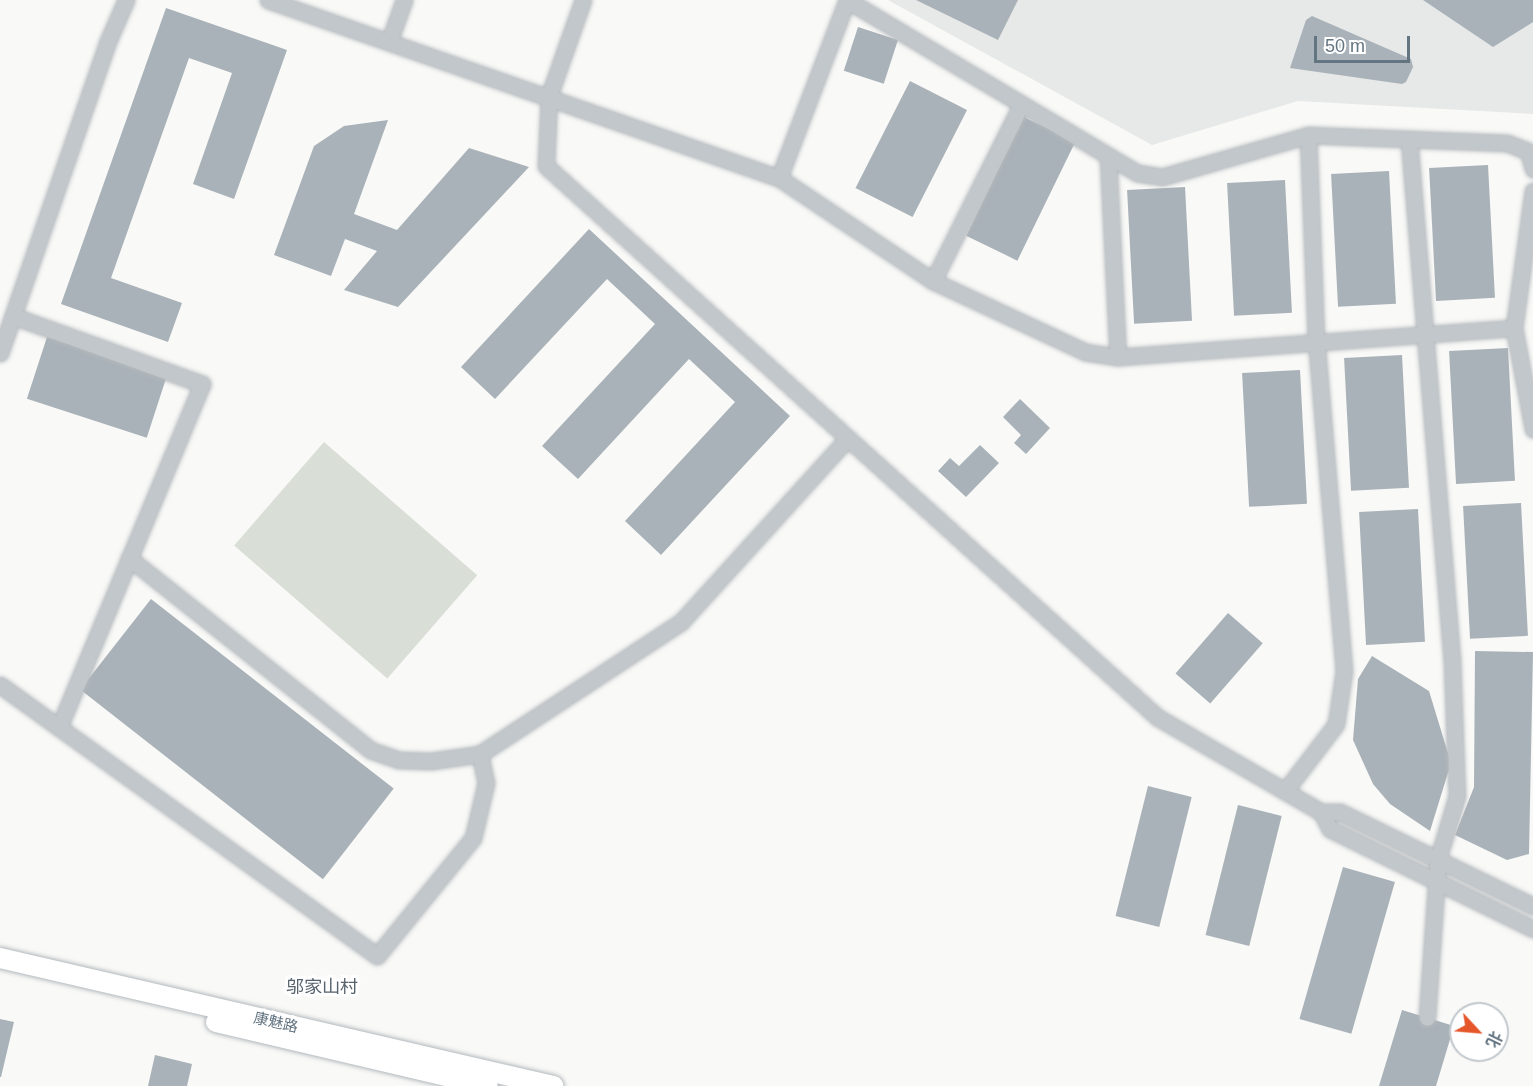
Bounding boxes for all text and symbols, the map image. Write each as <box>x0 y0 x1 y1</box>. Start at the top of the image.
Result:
scale bar <box>1317 24 1413 62</box>
text: 50 m <box>1325 36 1365 56</box>
district label: 邬家山村 <box>286 976 358 998</box>
north arrow <box>1449 1002 1509 1062</box>
street label: 康魅路 <box>252 1008 300 1036</box>
text: 北 <box>1483 1028 1505 1050</box>

